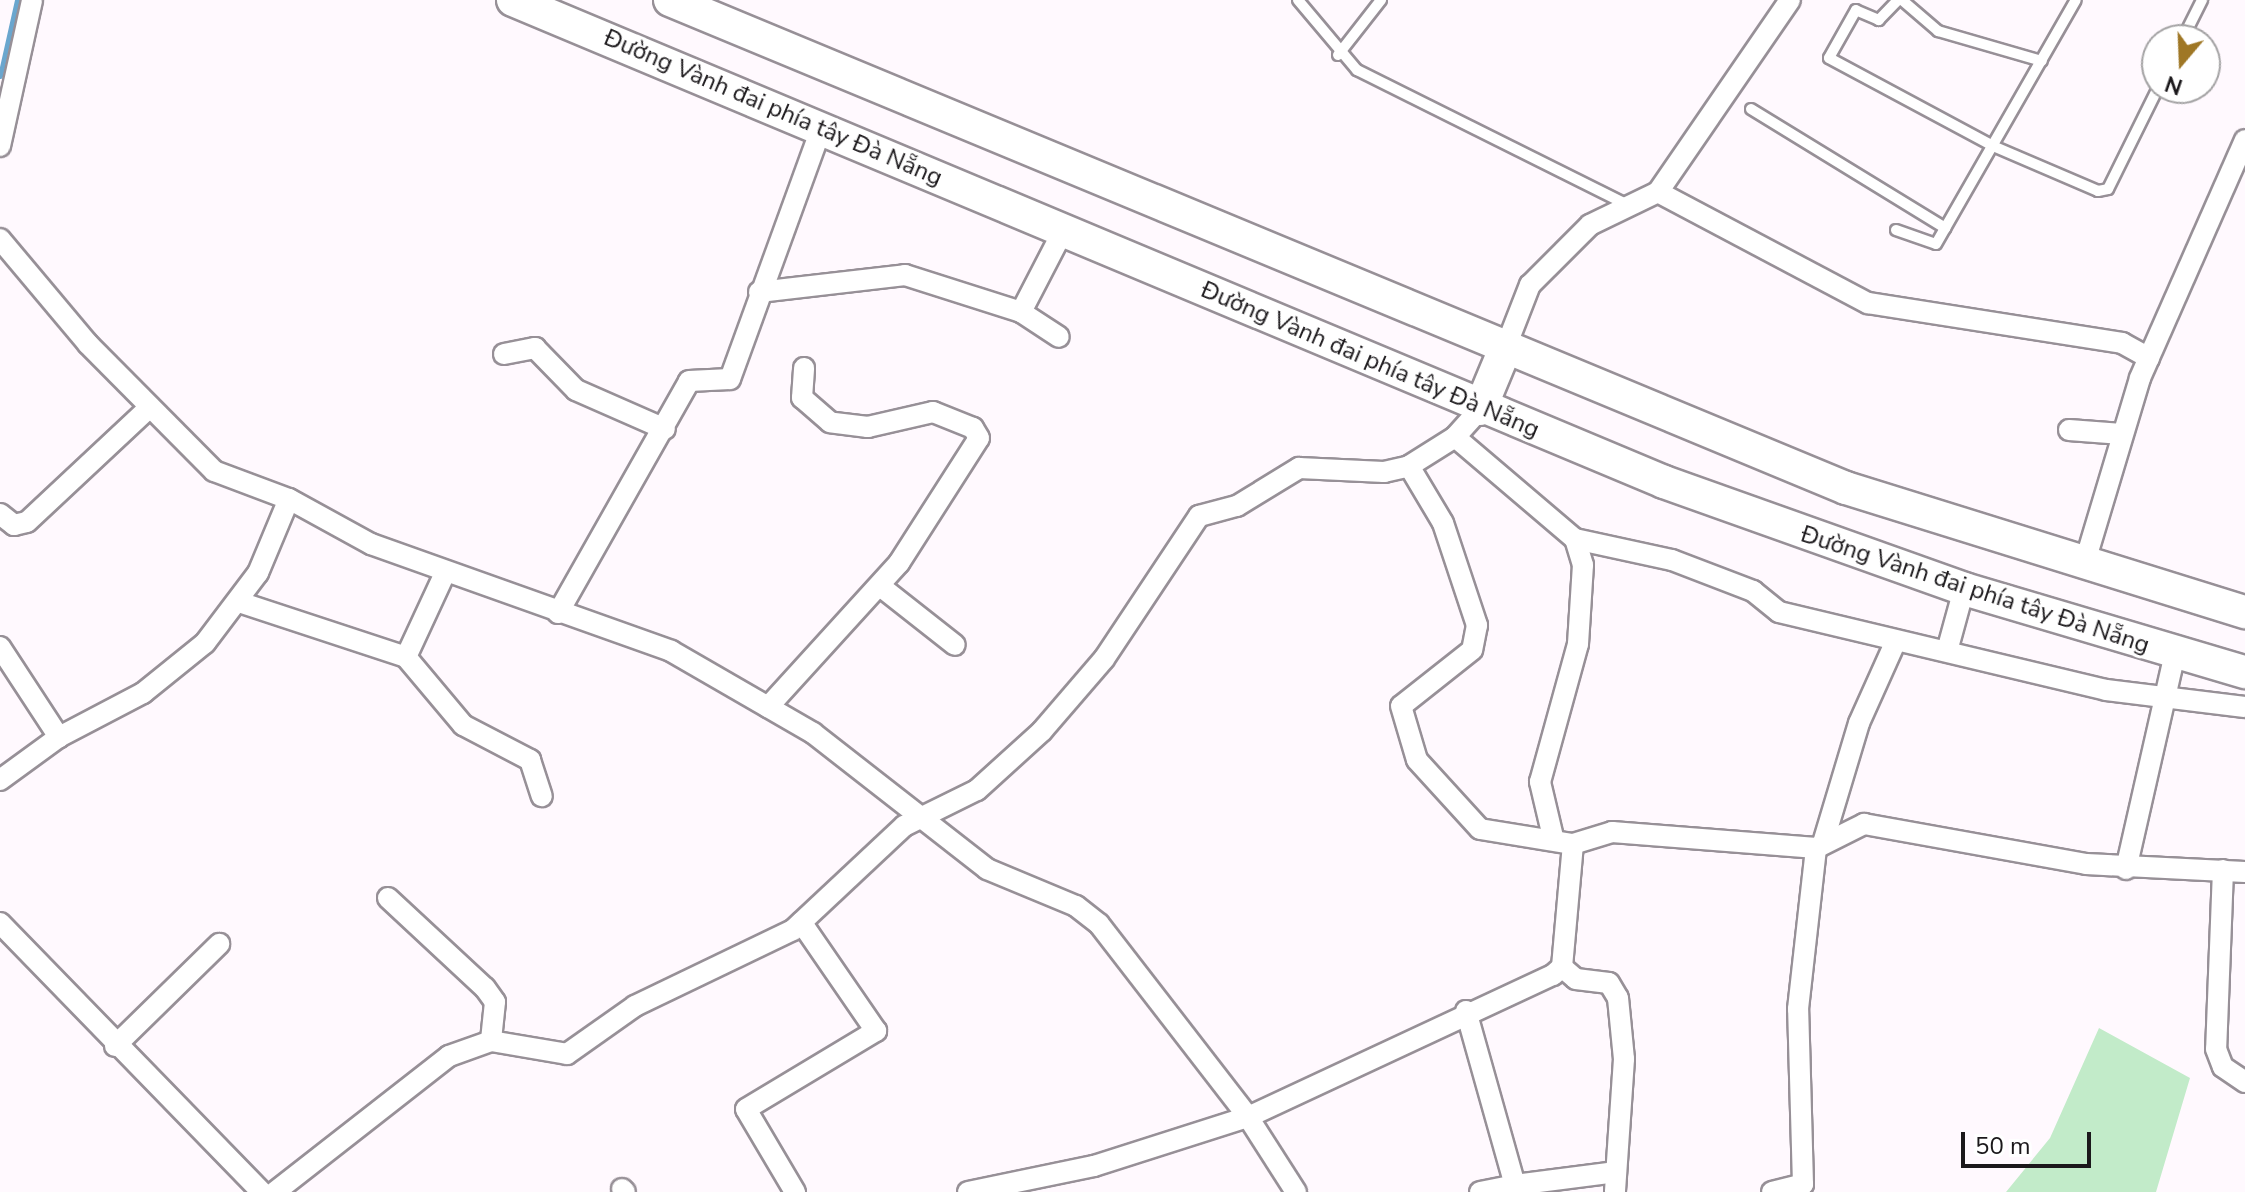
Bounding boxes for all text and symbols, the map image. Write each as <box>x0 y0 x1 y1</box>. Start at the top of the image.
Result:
street label: Đường Vành đai phía tây Đà Nẵng <box>600 23 946 193</box>
north arrow <box>2141 24 2221 104</box>
text: N <box>2161 68 2187 102</box>
street label: Đường Vành đai phía tây Đà Nẵng <box>1197 275 1543 445</box>
street label: Đường Vành đai phía tây Đà Nẵng <box>1797 520 2153 660</box>
scale bar <box>1965 1116 2095 1166</box>
text: 50 m <box>1975 1130 2031 1162</box>

